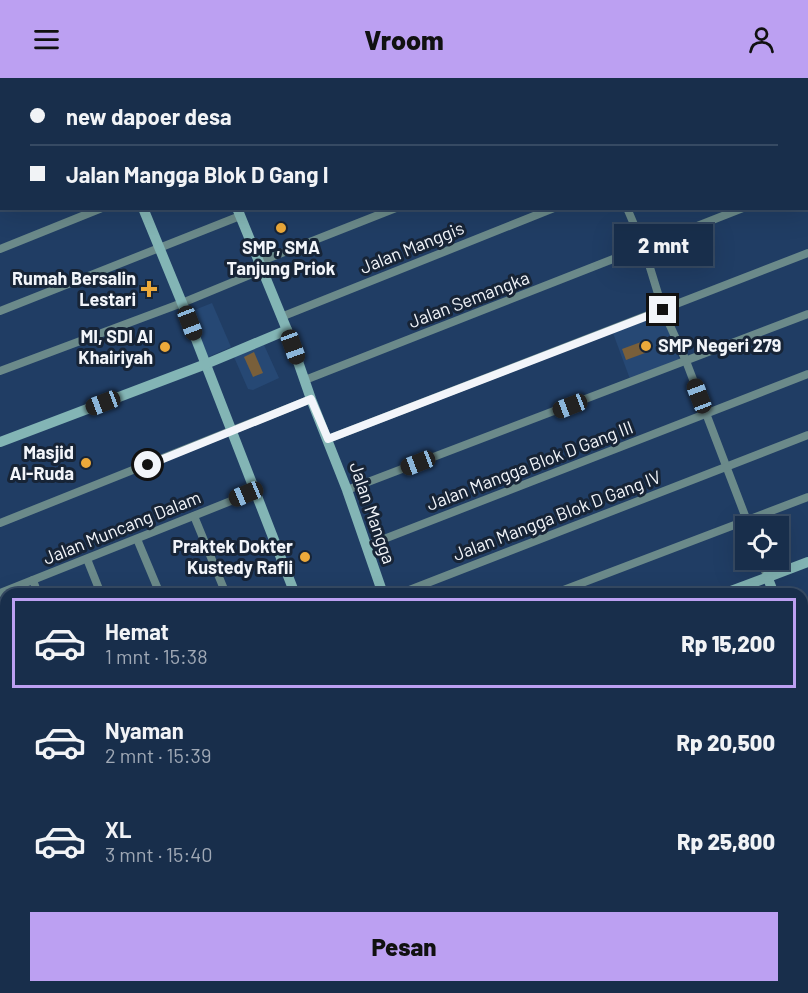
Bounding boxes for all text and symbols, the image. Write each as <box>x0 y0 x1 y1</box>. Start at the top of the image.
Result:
icon: menu <box>30 23 63 56</box>
text: Vroom <box>364 23 444 55</box>
icon: person <box>745 23 778 56</box>
text: new dapoer desa <box>66 103 232 129</box>
text: Jalan Mangga Blok D Gang I <box>66 161 329 187</box>
street label: Jalan Manggis <box>356 216 467 278</box>
marker: SMP, SMA Tanjung Priok <box>274 221 288 235</box>
callout: 2 mnt <box>614 223 712 265</box>
text: 2 mnt <box>638 233 689 257</box>
place label: SMP, SMA Tanjung Priok <box>227 236 336 279</box>
street label: Jalan Semangka <box>405 266 532 332</box>
place label: Rumah Bersalin Lestari <box>12 267 136 310</box>
marker: Rumah Bersalin Lestari <box>140 280 158 298</box>
route end <box>649 296 676 323</box>
car <box>175 303 205 343</box>
place label: MI, SDI Al Khairiyah <box>78 325 153 368</box>
car <box>278 327 308 367</box>
place label: SMP Negeri 279 <box>658 334 781 356</box>
marker: SMP Negeri 279 <box>639 339 653 353</box>
marker: MI, SDI Al Khairiyah <box>158 340 172 354</box>
car <box>684 376 714 416</box>
car <box>83 388 123 418</box>
car <box>550 391 590 421</box>
street label: Jalan Mangga Blok D Gang III <box>423 415 636 515</box>
place label: Masjid Al-Ruda <box>10 441 74 484</box>
car <box>398 448 438 478</box>
route start <box>134 451 161 478</box>
marker: Masjid Al-Ruda <box>79 456 93 470</box>
street label: Jalan Mangga <box>345 459 401 567</box>
street label: Jalan Mangga Blok D Gang IV <box>450 465 664 565</box>
car <box>226 479 266 509</box>
street label: Jalan Muncang Dalam <box>40 485 204 569</box>
map controls <box>735 516 789 570</box>
button: locate <box>735 516 789 570</box>
place label: Praktek Dokter Kustedy Rafli <box>172 535 293 578</box>
marker: Praktek Dokter Kustedy Rafli <box>298 550 312 564</box>
icon: car <box>33 616 87 670</box>
text: Hemat <box>105 618 169 644</box>
text: Rp 15,200 <box>681 630 775 656</box>
text: 1 mnt · 15:38 <box>105 644 208 668</box>
icon: car <box>33 715 87 769</box>
text: Nyaman <box>105 717 184 743</box>
text: Rp 20,500 <box>676 729 775 755</box>
text: 2 mnt · 15:39 <box>105 743 211 767</box>
icon: car <box>33 814 87 868</box>
text: XL <box>105 816 131 842</box>
text: Rp 25,800 <box>677 828 775 854</box>
text: 3 mnt · 15:40 <box>105 842 212 866</box>
button: Pesan <box>30 912 778 981</box>

